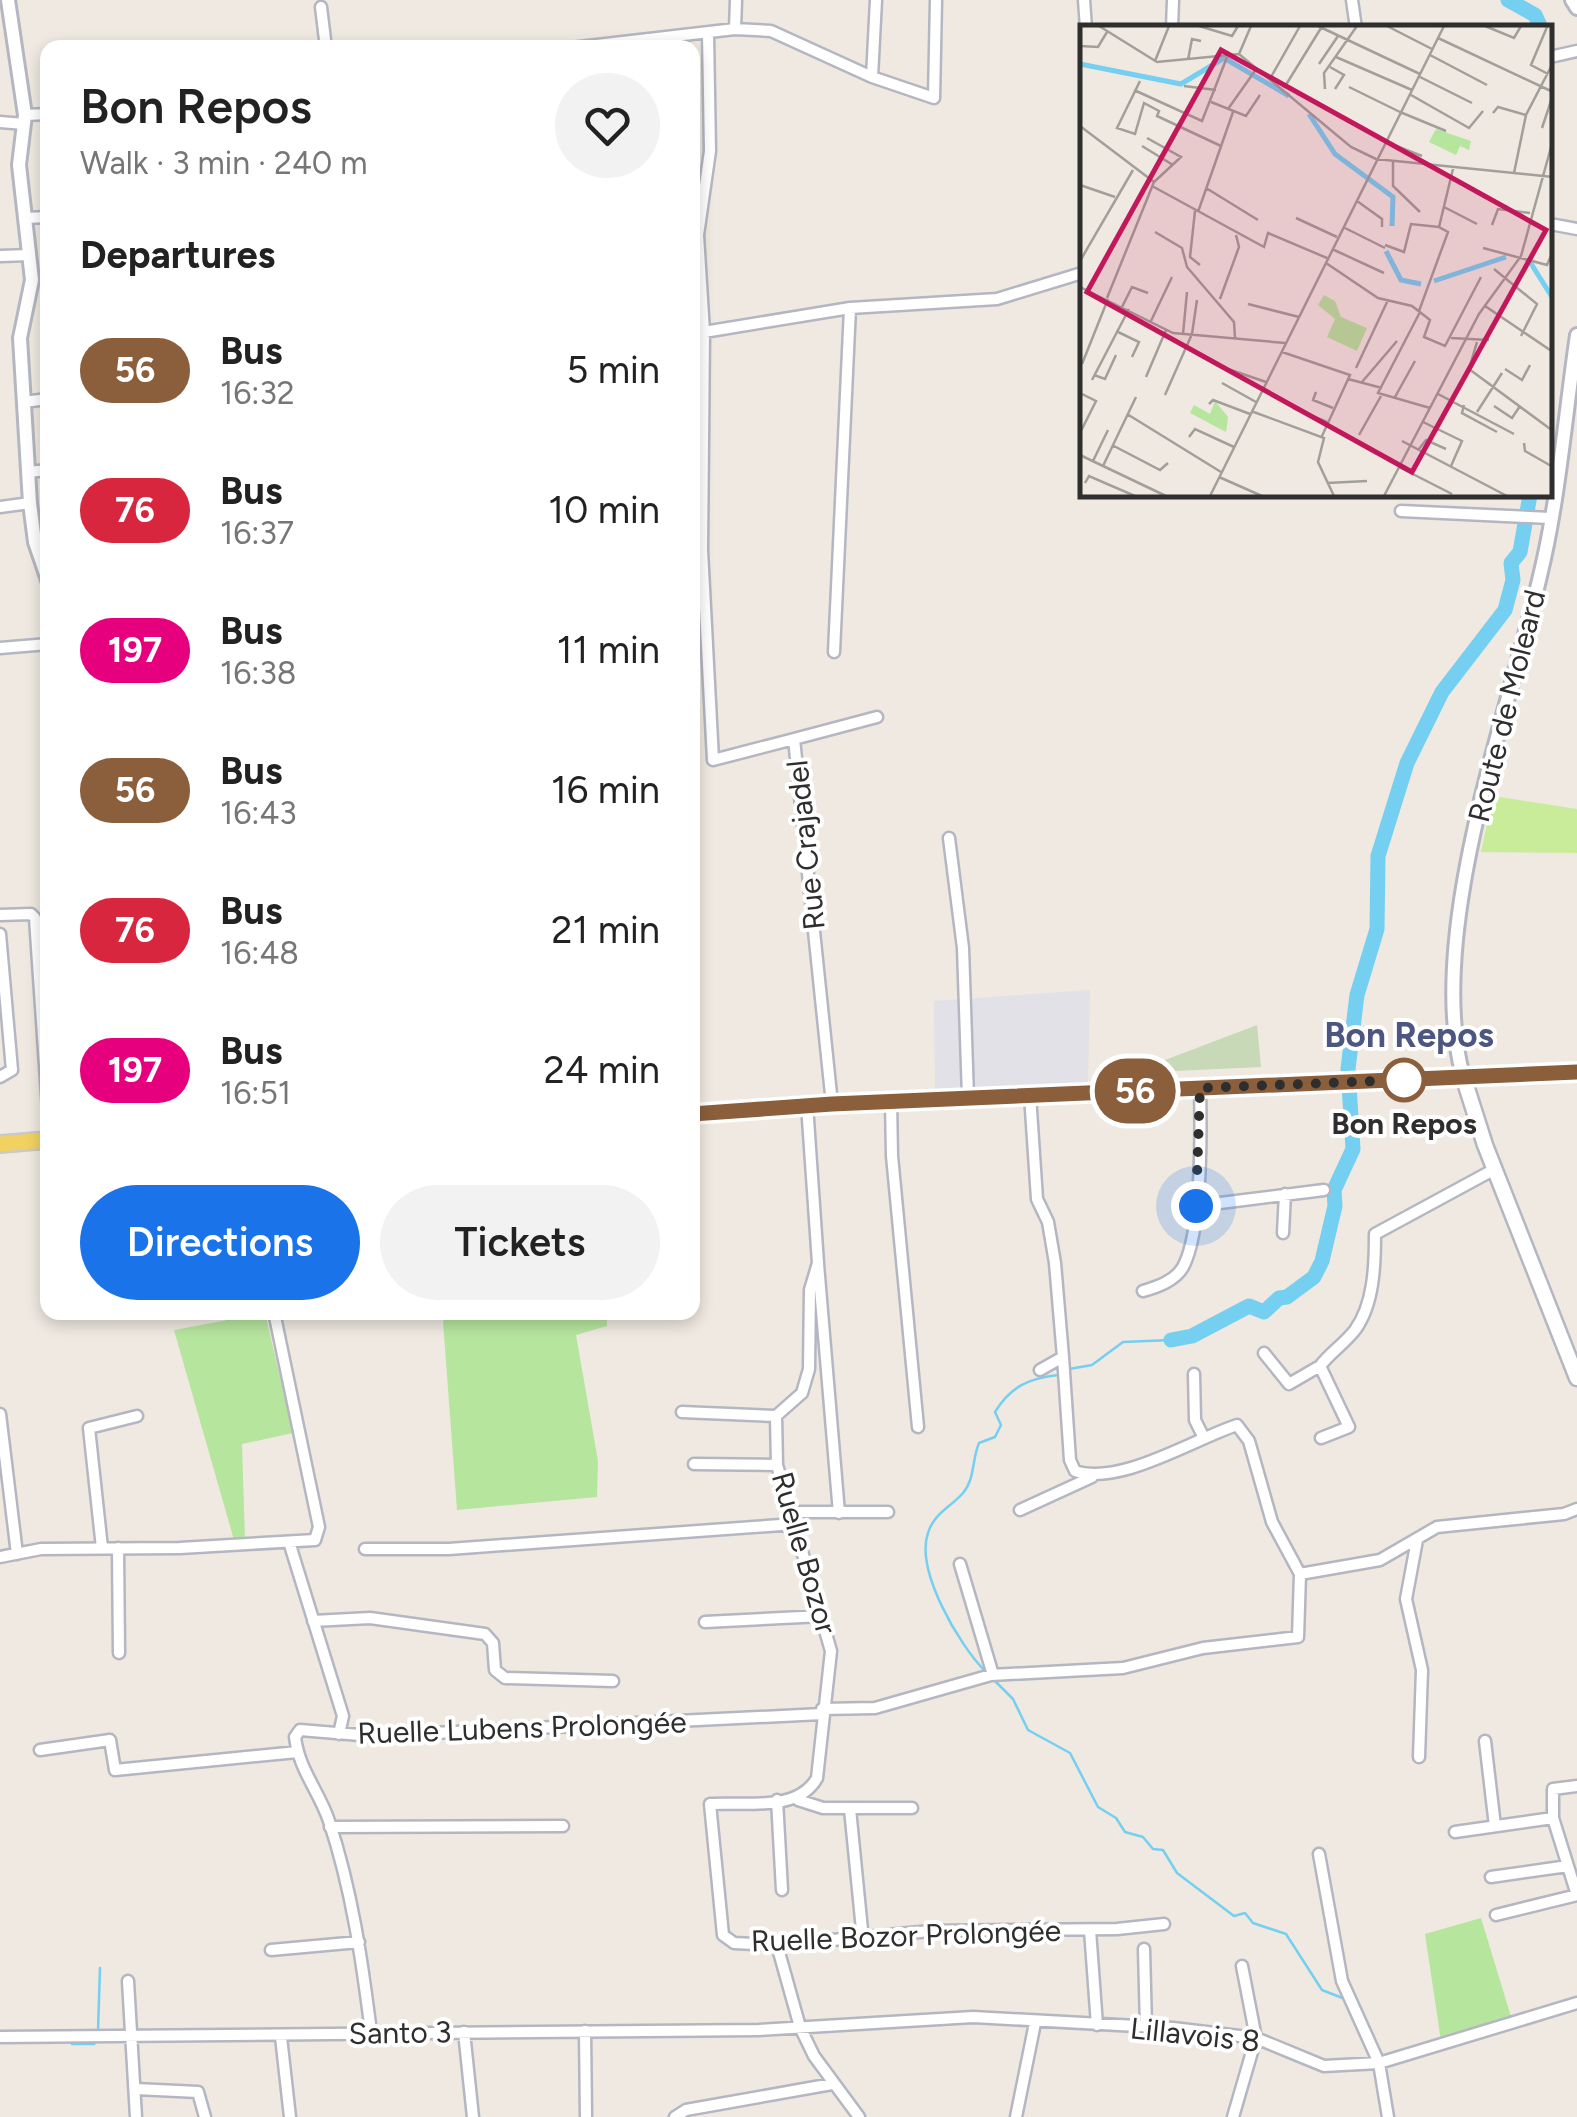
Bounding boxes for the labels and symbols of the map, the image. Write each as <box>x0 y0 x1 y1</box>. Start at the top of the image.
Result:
inset map <box>1080 25 1552 498</box>
street label: Route de Moleard <box>1460 586 1553 826</box>
street label: Rue Crajadel <box>778 758 833 932</box>
district label: Bon Repos <box>1324 1014 1494 1056</box>
line badge: 56 <box>1090 1058 1180 1124</box>
marker: Bon Repos <box>1383 1059 1425 1101</box>
place label: Bon Repos <box>1331 1105 1477 1142</box>
your location <box>1171 1181 1221 1231</box>
street label: Ruelle Bozor <box>764 1468 845 1638</box>
street label: Ruelle Lubens Prolongée <box>357 1703 687 1752</box>
street label: Ruelle Bozor Prolongée <box>750 1912 1062 1959</box>
street label: Lillavois 8 <box>1128 2009 1262 2060</box>
street label: Santo 3 <box>348 2013 452 2052</box>

